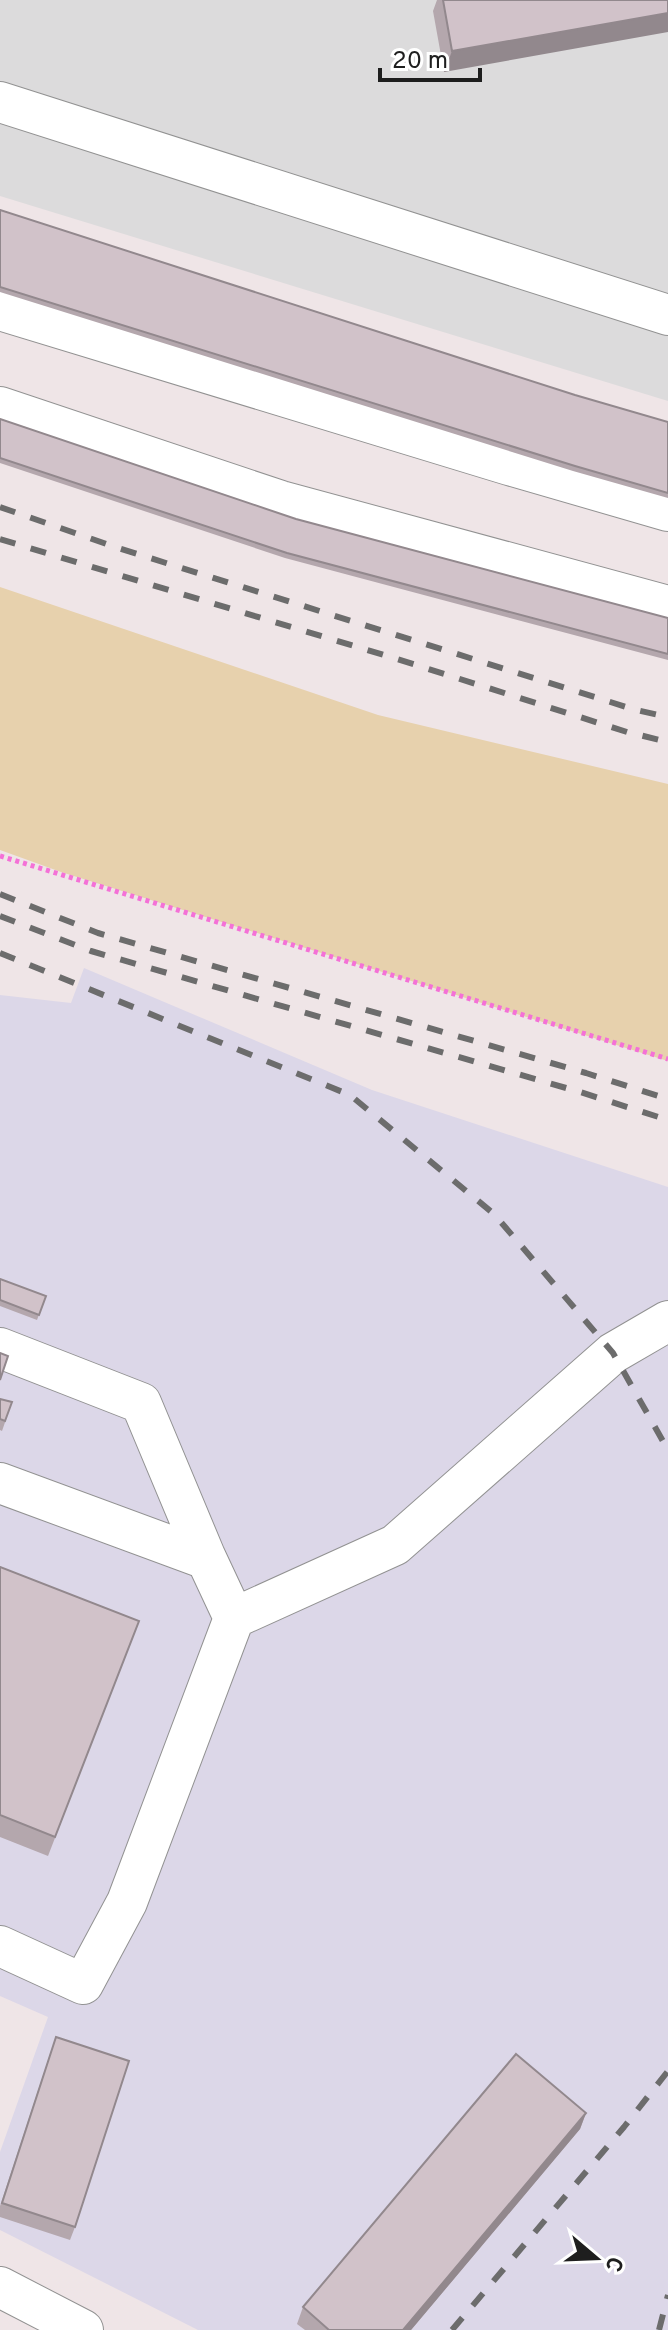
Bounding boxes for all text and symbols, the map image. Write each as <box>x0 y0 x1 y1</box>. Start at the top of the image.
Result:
scale bar <box>380 32 480 82</box>
text: 20 m <box>392 47 448 77</box>
north arrow <box>556 2218 636 2298</box>
text: С <box>597 2253 628 2275</box>

